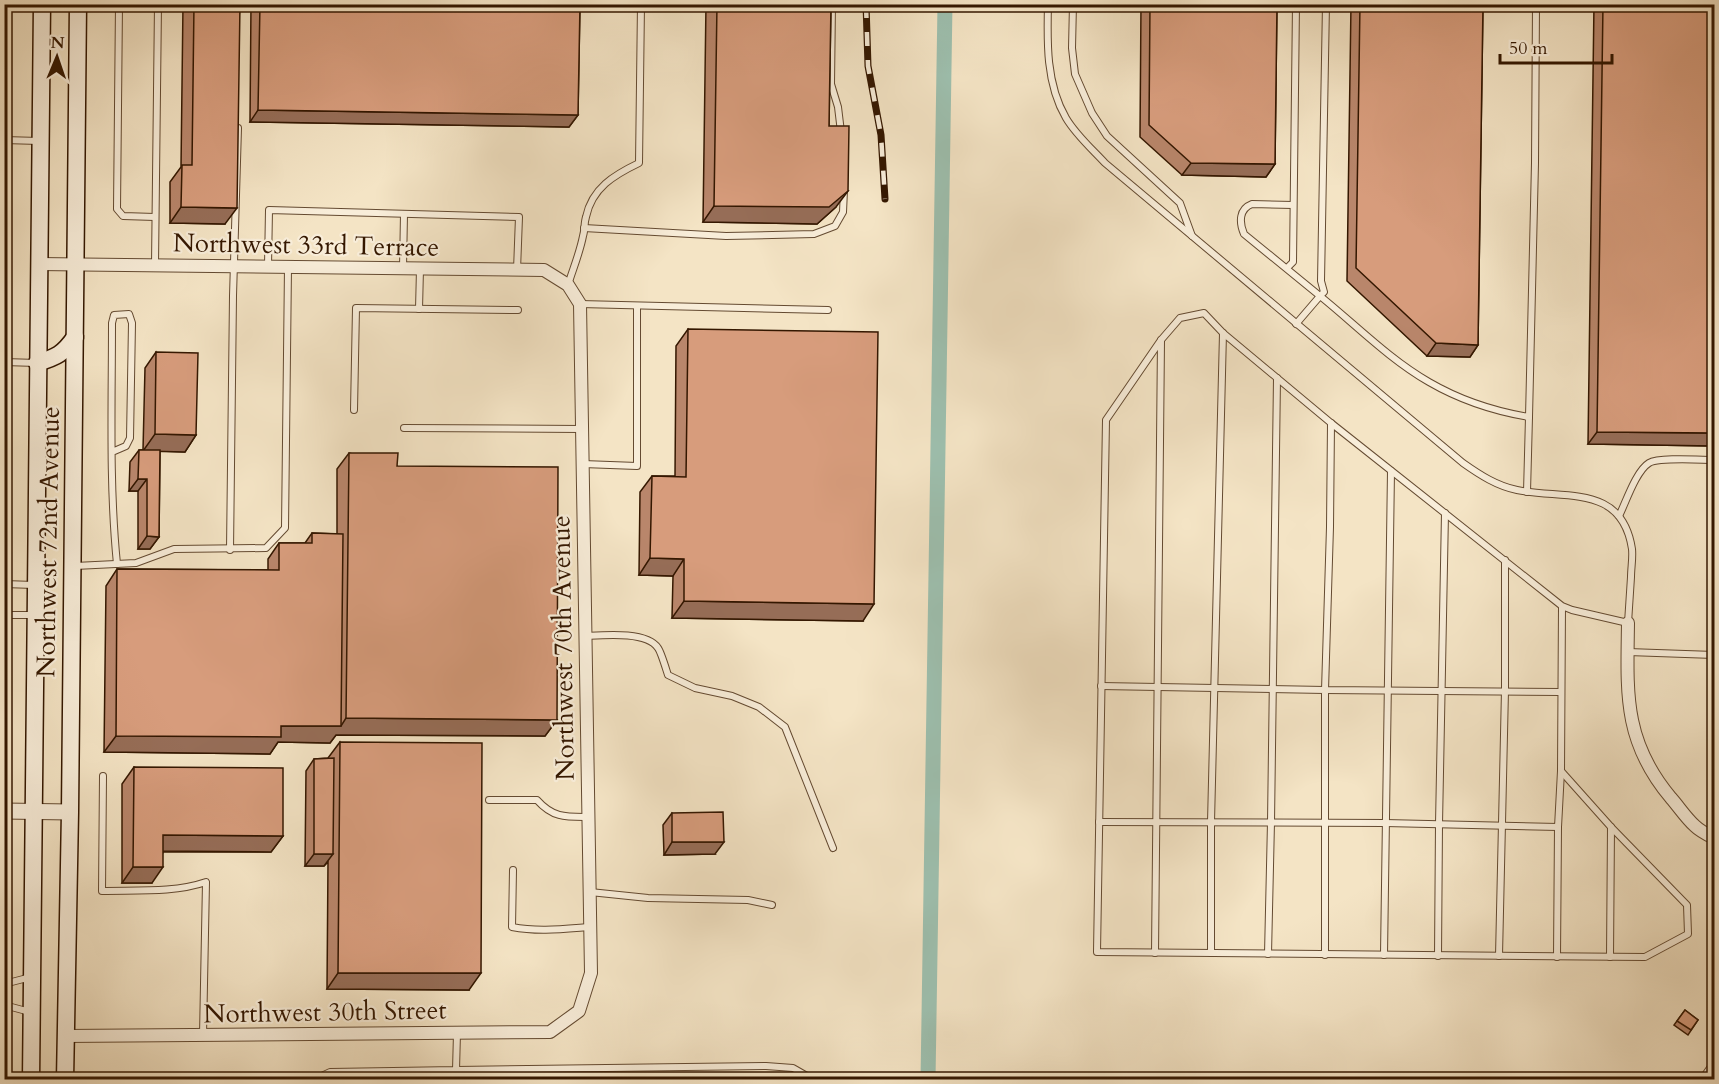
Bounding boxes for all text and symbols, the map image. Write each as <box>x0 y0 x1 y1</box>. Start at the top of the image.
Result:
north arrow <box>27 27 87 87</box>
scale bar <box>1500 27 1612 65</box>
text: N <box>50 32 65 54</box>
text: 50 m <box>1509 36 1548 61</box>
street label: Northwest 33rd Terrace <box>172 225 440 265</box>
street label: Northwest 72nd Avenue <box>28 406 68 678</box>
street label: Northwest 70th Avenue <box>543 515 583 781</box>
street label: Northwest 30th Street <box>203 992 447 1032</box>

